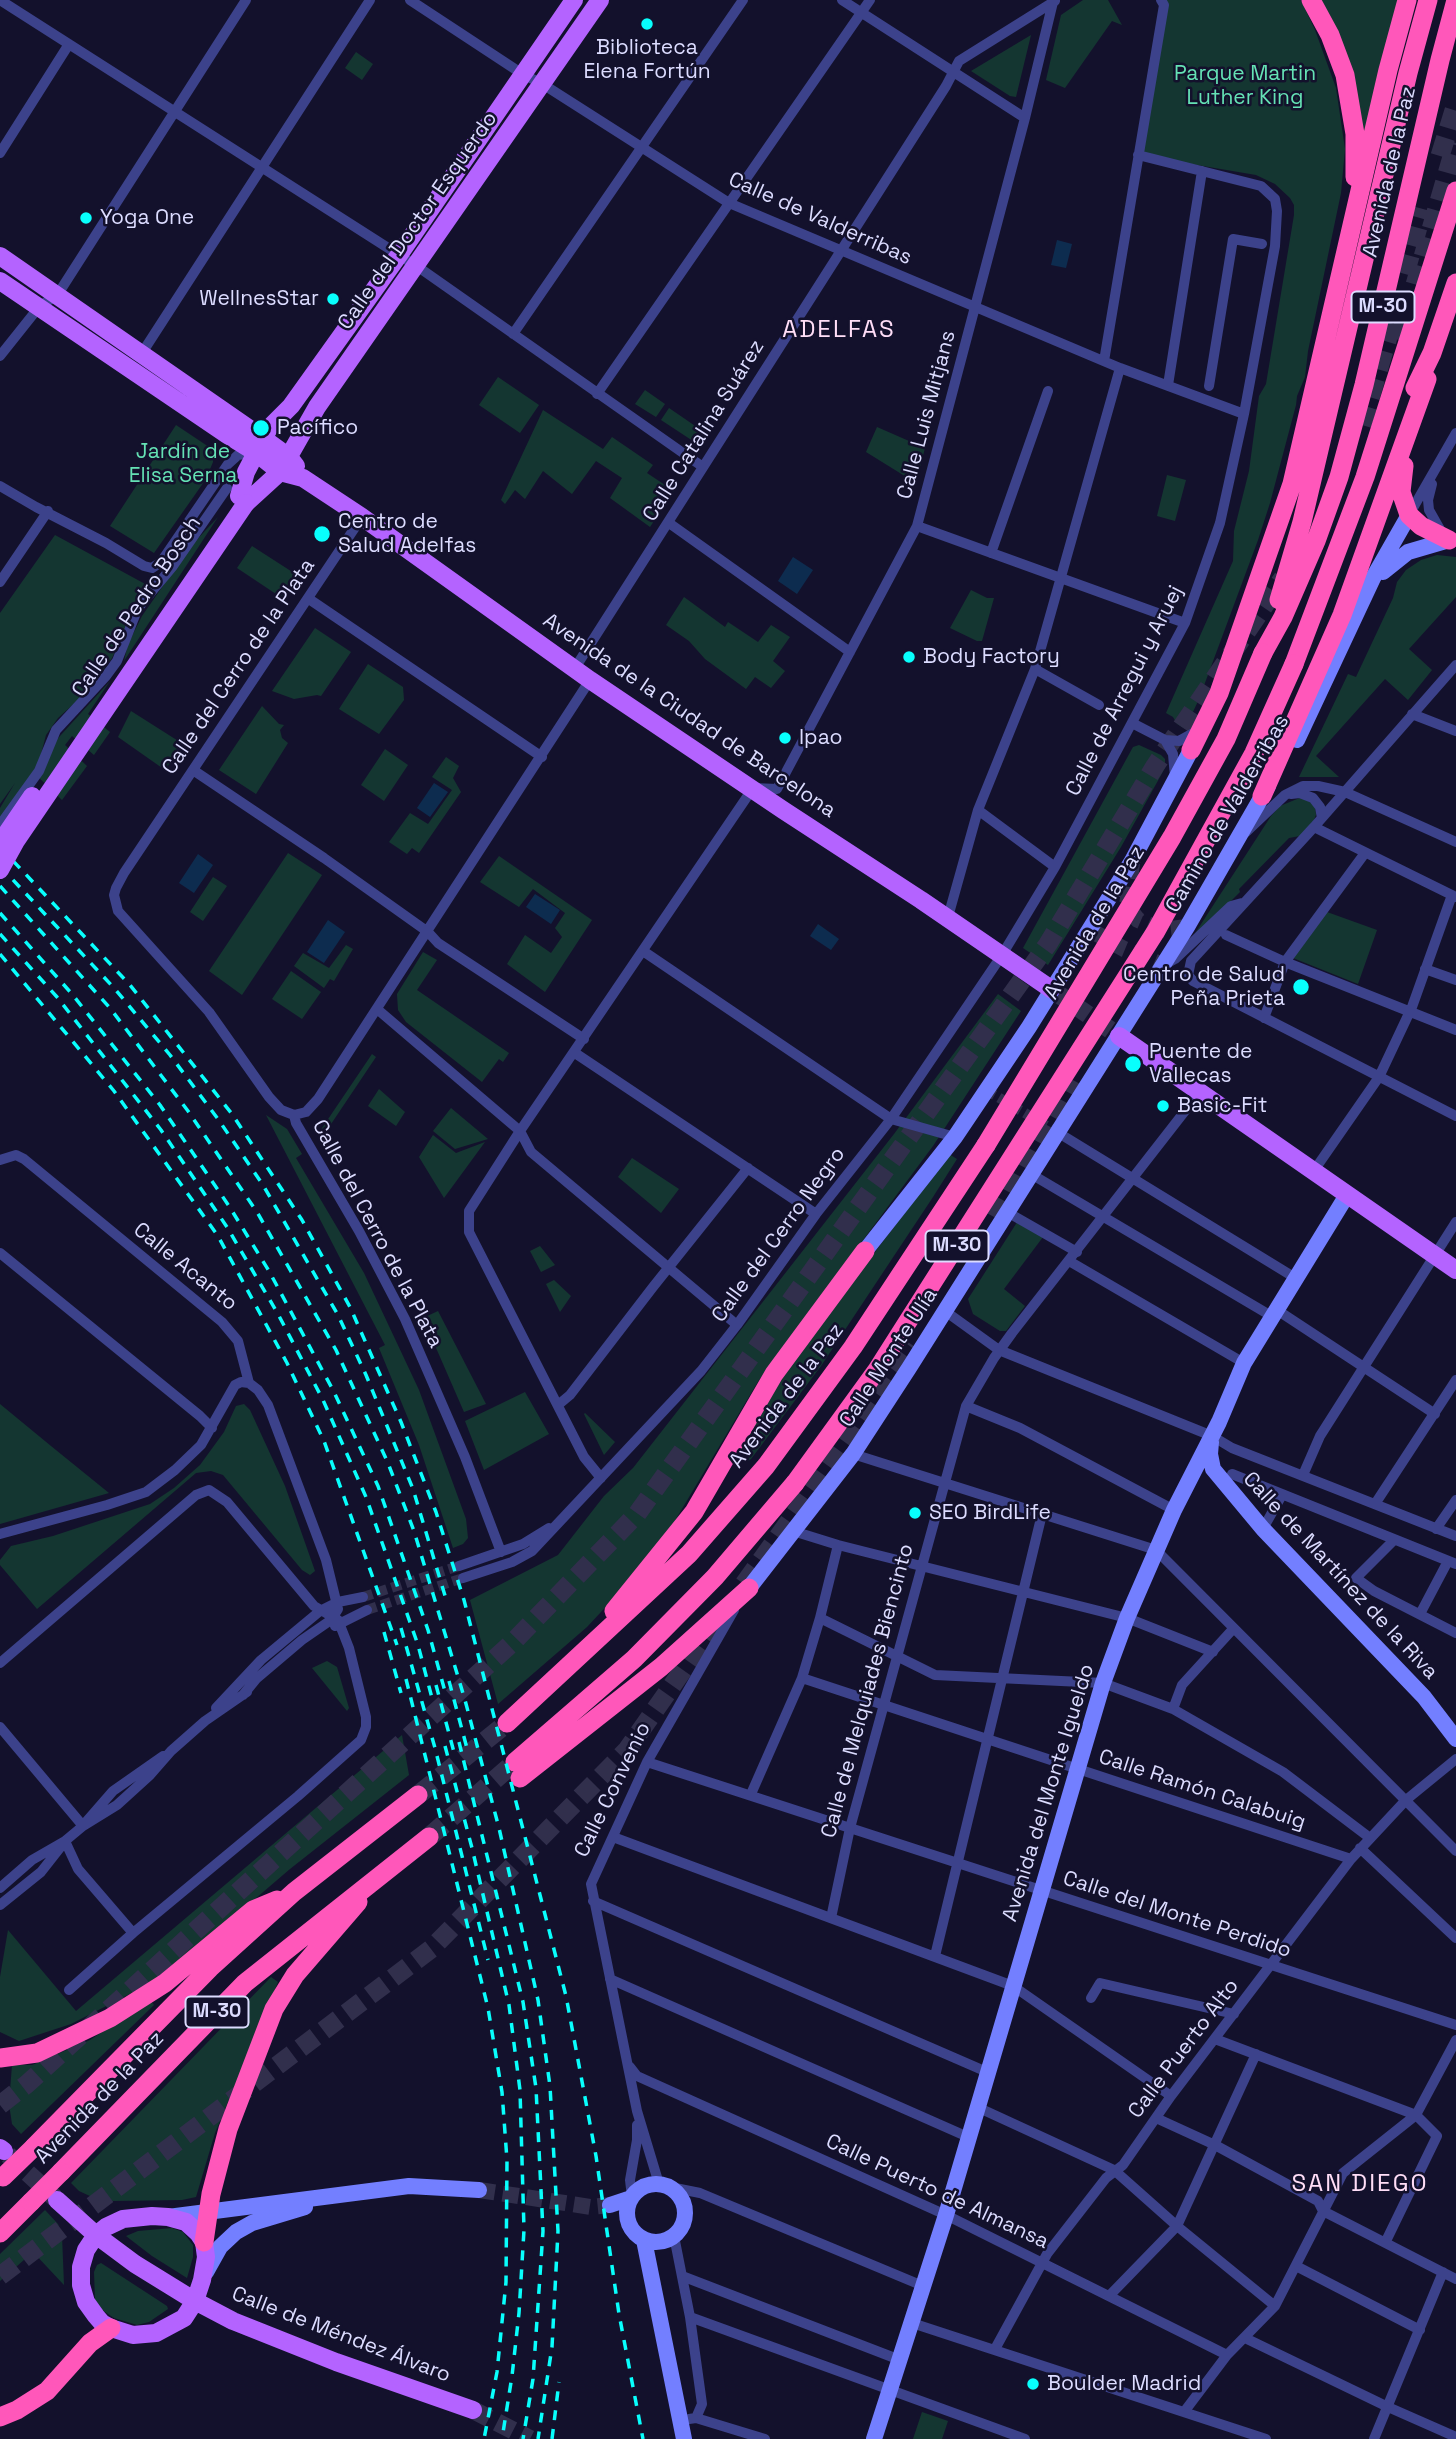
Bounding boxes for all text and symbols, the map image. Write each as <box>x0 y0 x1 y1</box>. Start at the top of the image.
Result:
marker: Biblioteca Elena Fortún <box>639 16 655 32</box>
place label: Biblioteca Elena Fortún <box>583 35 711 85</box>
park label: Parque Martin Luther King <box>1174 61 1316 111</box>
street label: Avenida de la Paz <box>1358 84 1422 260</box>
street label: Calle del Doctor Esquerdo <box>333 107 503 335</box>
street label: Calle de Valderribas <box>724 167 916 271</box>
place label: Yoga One <box>100 205 194 231</box>
marker: Yoga One <box>78 210 94 226</box>
place label: WellnesStar <box>199 286 319 312</box>
marker: WellnesStar <box>325 291 341 307</box>
road number: M-30 <box>1352 292 1414 322</box>
district label: ADELFAS <box>783 316 895 344</box>
street label: Calle Luis Mitjans <box>892 328 962 502</box>
street label: Calle Catalina Suárez <box>638 336 770 526</box>
place label: Pacífico <box>277 415 358 441</box>
marker: Pacífico <box>251 418 271 438</box>
park label: Jardín de Elisa Serna <box>129 439 237 489</box>
place label: Centro de Salud Adelfas <box>338 509 476 559</box>
street label: Calle de Pedro Bosch <box>67 512 207 702</box>
marker: Centro de Salud Adelfas <box>312 524 332 544</box>
street label: Calle del Cerro de la Plata <box>157 554 321 780</box>
street label: Calle de Arregui y Aruej <box>1061 582 1189 800</box>
street label: Avenida de la Ciudad de Barcelona <box>538 608 840 824</box>
place label: Body Factory <box>923 644 1060 670</box>
marker: Body Factory <box>901 649 917 665</box>
street label: Camino de Valderribas <box>1161 711 1295 917</box>
place label: Ipao <box>799 725 842 751</box>
marker: Ipao <box>777 730 793 746</box>
street label: Avenida de la Paz <box>1039 842 1151 1004</box>
place label: Centro de Salud Peña Prieta <box>1123 962 1285 1012</box>
marker: Centro de Salud Peña Prieta <box>1291 977 1311 997</box>
place label: Puente de Vallecas <box>1149 1039 1253 1089</box>
marker: Puente de Vallecas <box>1123 1054 1143 1074</box>
place label: Basic-Fit <box>1177 1093 1267 1119</box>
marker: Basic-Fit <box>1155 1098 1171 1114</box>
street label: Calle del Cerro de la Plata <box>306 1116 448 1352</box>
street label: Calle del Cerro Negro <box>707 1143 851 1327</box>
street label: Calle Acanto <box>128 1217 242 1317</box>
road number: M-30 <box>926 1230 988 1262</box>
street label: Calle Monte Ulía <box>835 1284 943 1432</box>
street label: Avenida de la Paz <box>724 1319 850 1473</box>
street label: Calle de Martínez de la Riva <box>1237 1467 1443 1685</box>
place label: SEO BirdLife <box>929 1500 1051 1526</box>
marker: SEO BirdLife <box>907 1505 923 1521</box>
street label: Calle de Melquiades Biencinto <box>817 1541 919 1841</box>
street label: Avenida del Monte Igueldo <box>998 1661 1100 1925</box>
street label: Calle Convenio <box>569 1718 657 1862</box>
street label: Calle Ramón Calabuig <box>1095 1745 1309 1835</box>
street label: Calle del Monte Perdido <box>1060 1866 1294 1964</box>
street label: Calle Puerto Alto <box>1123 1974 1245 2124</box>
road number: M-30 <box>186 1996 248 2028</box>
street label: Avenida de la Paz <box>30 2026 170 2170</box>
street label: Calle Puerto de Almansa <box>822 2129 1052 2255</box>
district label: SAN DIEGO <box>1293 2170 1427 2198</box>
street label: Calle de Méndez Álvaro <box>228 2282 454 2388</box>
place label: Boulder Madrid <box>1047 2371 1201 2397</box>
marker: Boulder Madrid <box>1025 2376 1041 2392</box>

